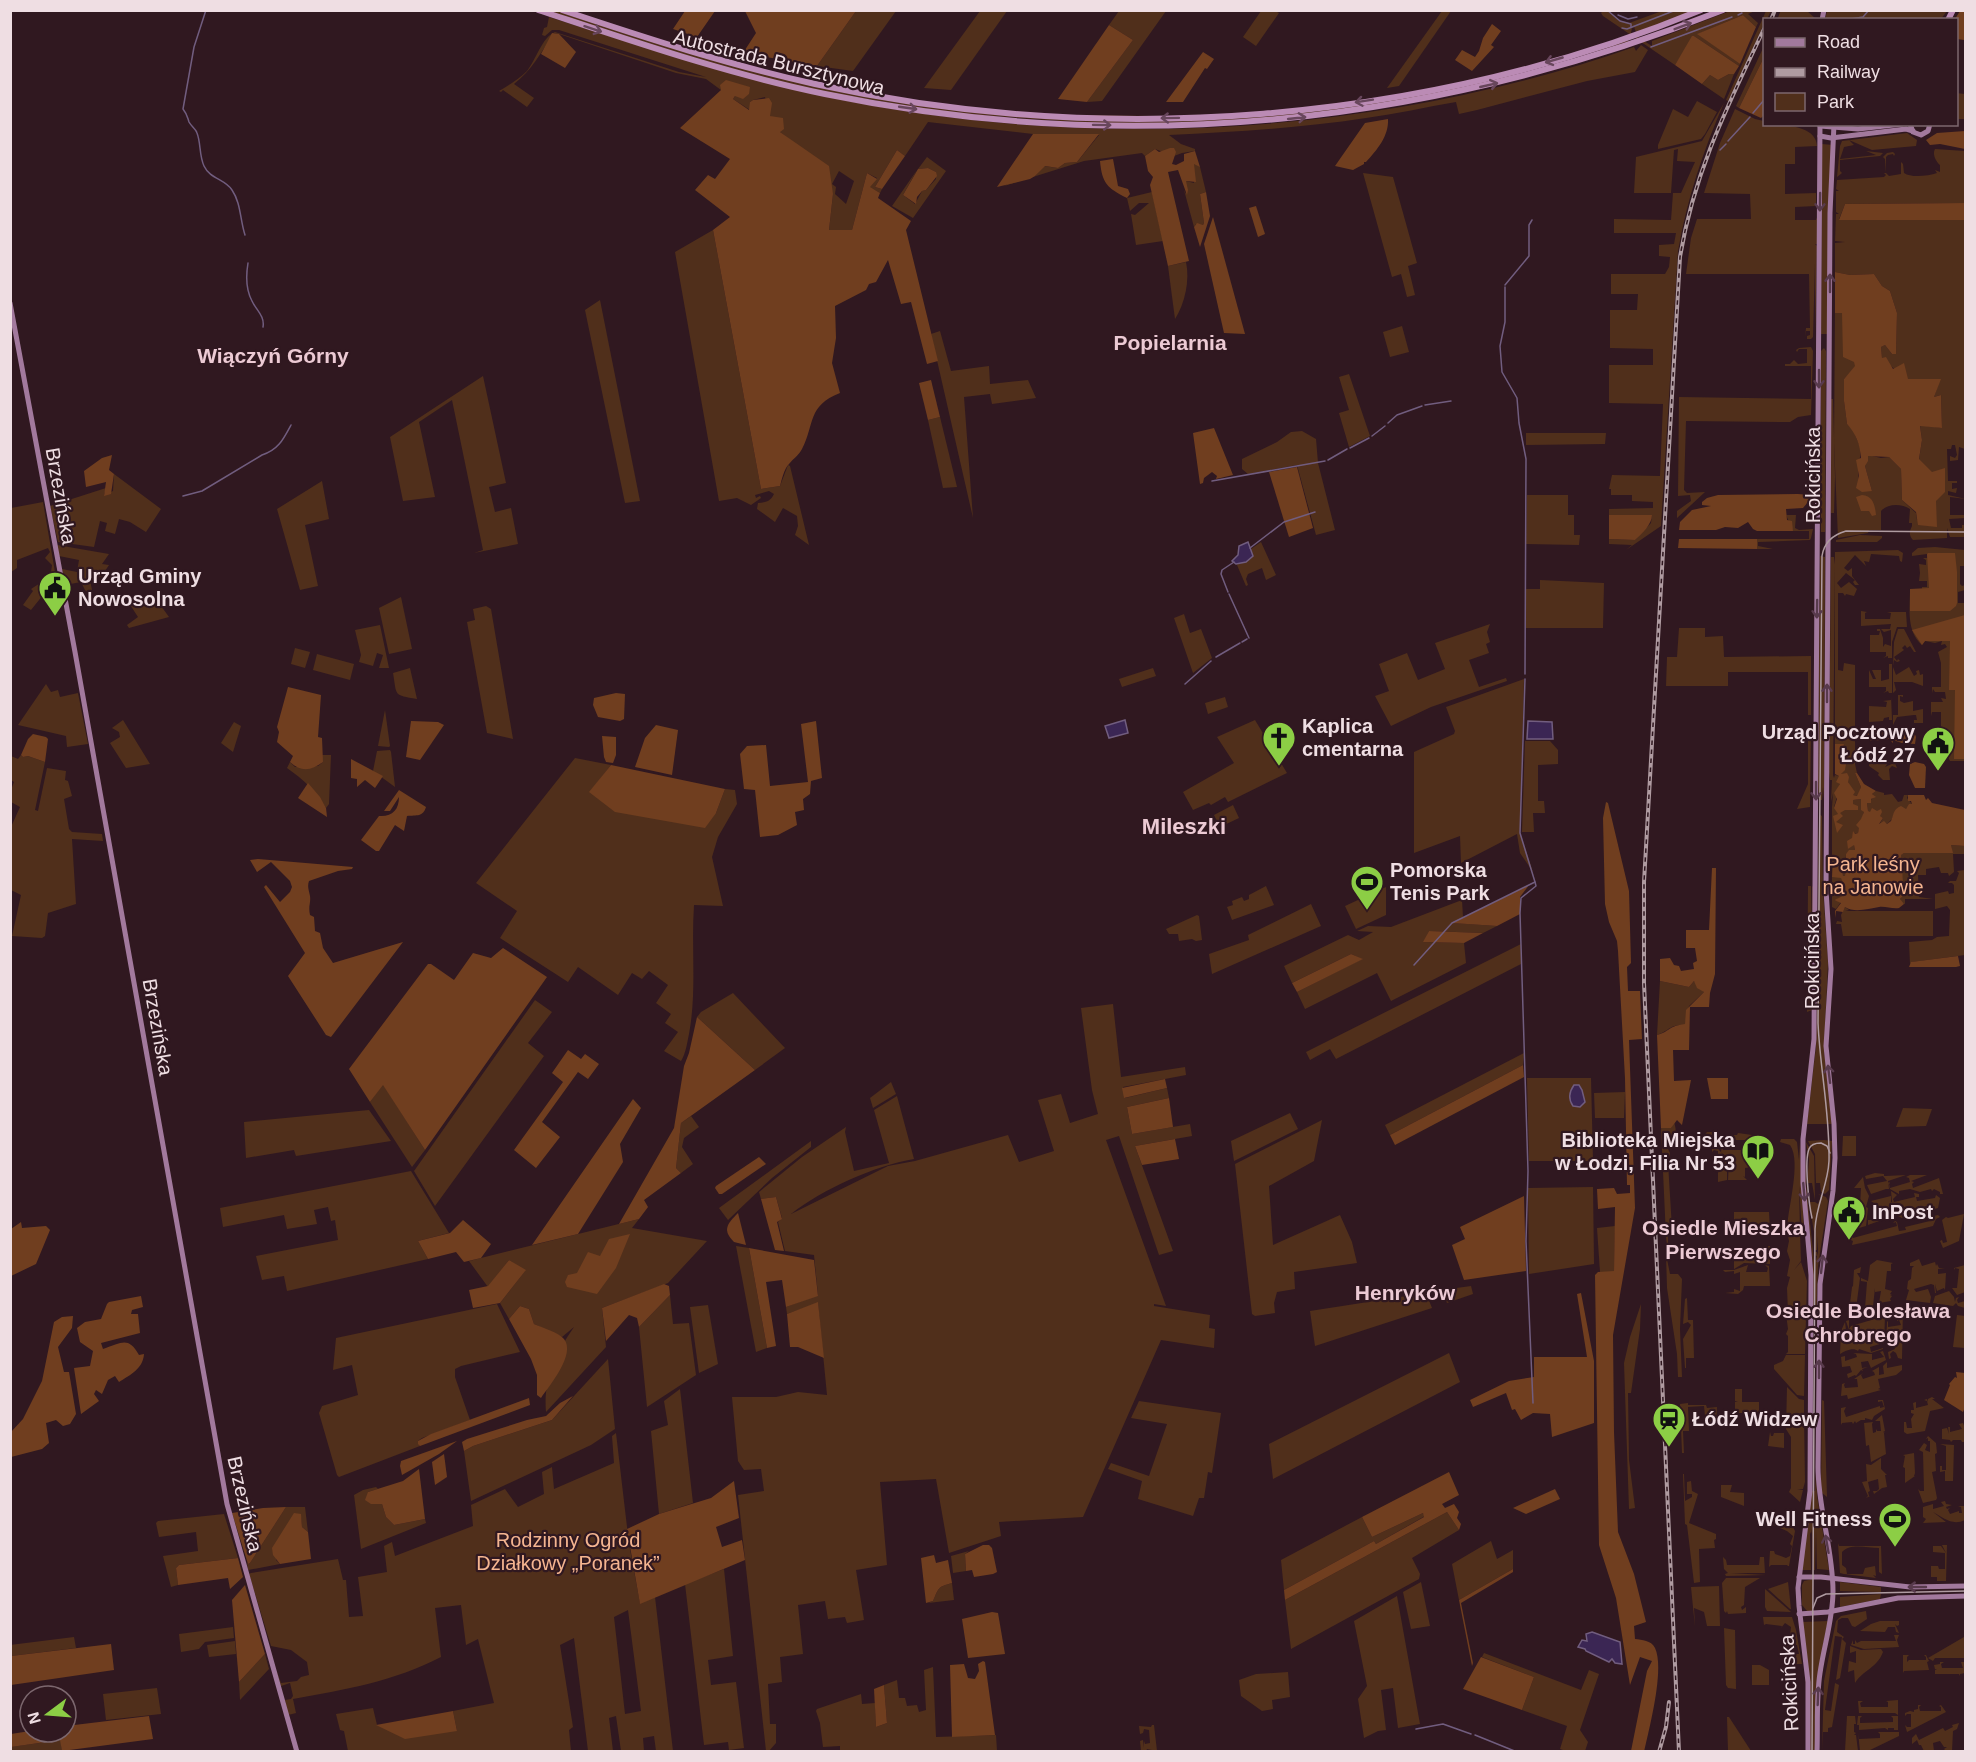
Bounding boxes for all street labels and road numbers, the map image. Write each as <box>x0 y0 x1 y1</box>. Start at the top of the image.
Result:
street label: Autostrada Bursztynowa <box>671 25 888 99</box>
street label: Rokicińska <box>1802 426 1824 523</box>
street label: Brzezińska <box>42 446 80 547</box>
street label: Rokicińska <box>1801 912 1823 1009</box>
street label: Brzezińska <box>139 977 177 1078</box>
street label: Brzezińska <box>223 1454 267 1555</box>
street label: Rokicińska <box>1775 1633 1803 1732</box>

